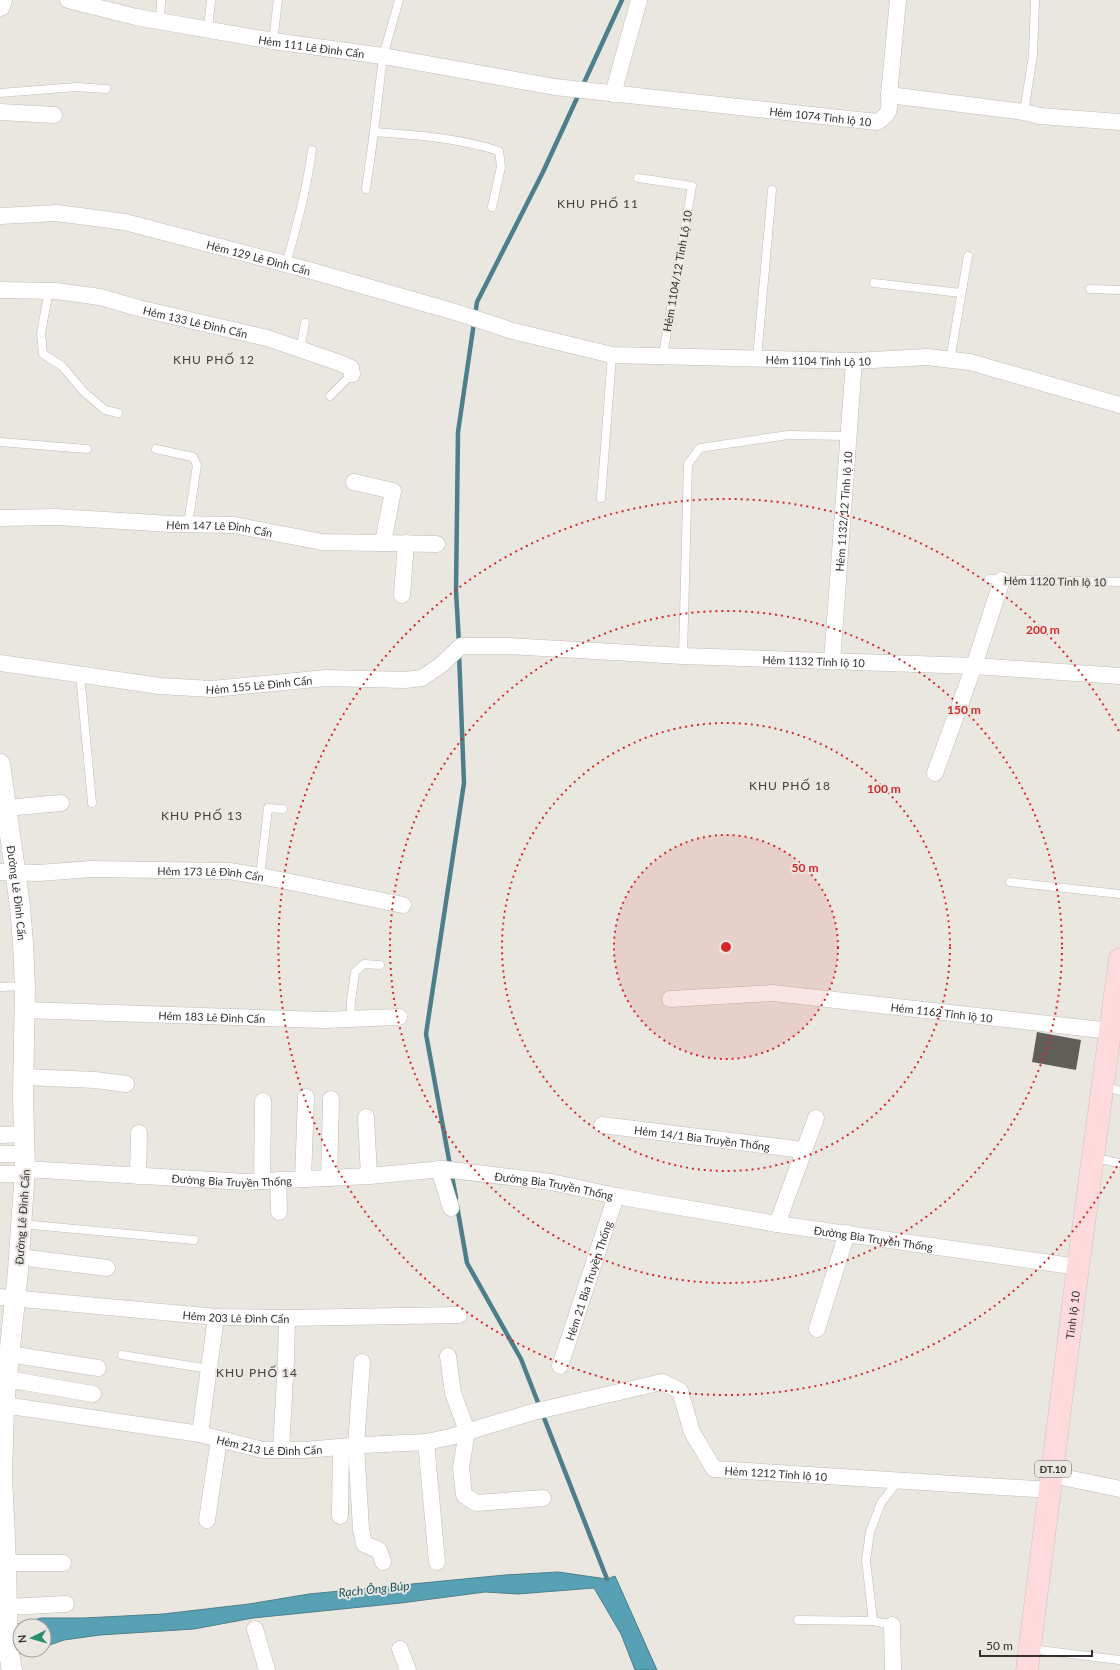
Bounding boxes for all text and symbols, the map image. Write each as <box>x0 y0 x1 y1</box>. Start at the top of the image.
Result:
street label: Hẻm 111 Lê Đình Cẩn <box>257 32 365 60</box>
street label: Hẻm 1074 Tỉnh lộ 10 <box>769 104 873 128</box>
district label: KHU PHỐ 11 <box>557 196 639 211</box>
street label: Hẻm 1104/12 Tỉnh Lộ 10 <box>660 209 694 333</box>
street label: Hẻm 129 Lê Đình Cẩn <box>205 237 312 277</box>
street label: Hẻm 133 Lê Đình Cẩn <box>142 303 249 340</box>
district label: KHU PHỐ 12 <box>173 352 255 367</box>
street label: Hẻm 1104 Tỉnh Lộ 10 <box>765 352 872 368</box>
street label: Hẻm 1132/12 Tỉnh lộ 10 <box>832 450 854 572</box>
street label: Hẻm 147 Lê Đình Cẩn <box>166 517 274 539</box>
street label: Hẻm 1120 Tỉnh lộ 10 <box>1004 574 1107 588</box>
text: 200 m <box>1026 622 1060 637</box>
street label: Hẻm 1132 Tỉnh lộ 10 <box>762 652 866 669</box>
street label: Hẻm 155 Lê Đình Cẩn <box>205 673 313 696</box>
text: 150 m <box>947 702 981 717</box>
district label: KHU PHỐ 18 <box>749 778 831 793</box>
text: 100 m <box>867 781 901 796</box>
district label: KHU PHỐ 13 <box>161 808 243 823</box>
street label: Đường Lê Đình Cẩn <box>5 844 29 941</box>
text: 50 m <box>792 860 818 875</box>
street label: Hẻm 173 Lê Đình Cẩn <box>157 863 265 883</box>
centre of rings <box>719 940 733 954</box>
street label: Hẻm 1162 Tỉnh lộ 10 <box>890 1000 994 1024</box>
street label: Hẻm 183 Lê Đình Cẩn <box>158 1008 266 1025</box>
street label: Hẻm 14/1 Bia Truyền Thống <box>634 1123 771 1152</box>
street label: Đường Lê Đình Cẩn <box>12 1169 32 1265</box>
street label: Đường Bia Truyền Thống <box>494 1169 615 1202</box>
street label: Đường Bia Truyền Thống <box>171 1171 292 1189</box>
street label: Hẻm 21 Bia Truyền Thống <box>562 1219 614 1342</box>
street label: Đường Bia Truyền Thống <box>813 1223 934 1253</box>
street label: Tỉnh lộ 10 <box>1062 1289 1082 1340</box>
street label: Hẻm 203 Lê Đình Cẩn <box>182 1307 290 1325</box>
district label: KHU PHỐ 14 <box>216 1365 298 1380</box>
street label: Hẻm 213 Lê Đình Cẩn <box>215 1432 323 1457</box>
road number: ĐT.10 <box>1035 1461 1071 1477</box>
street label: Hẻm 1212 Tỉnh lộ 10 <box>724 1463 828 1483</box>
water label: Rạch Ông Búp <box>338 1578 410 1600</box>
north arrow <box>12 1618 52 1658</box>
scale bar <box>980 1632 1092 1658</box>
text: N <box>15 1634 28 1644</box>
text: 50 m <box>986 1638 1013 1653</box>

